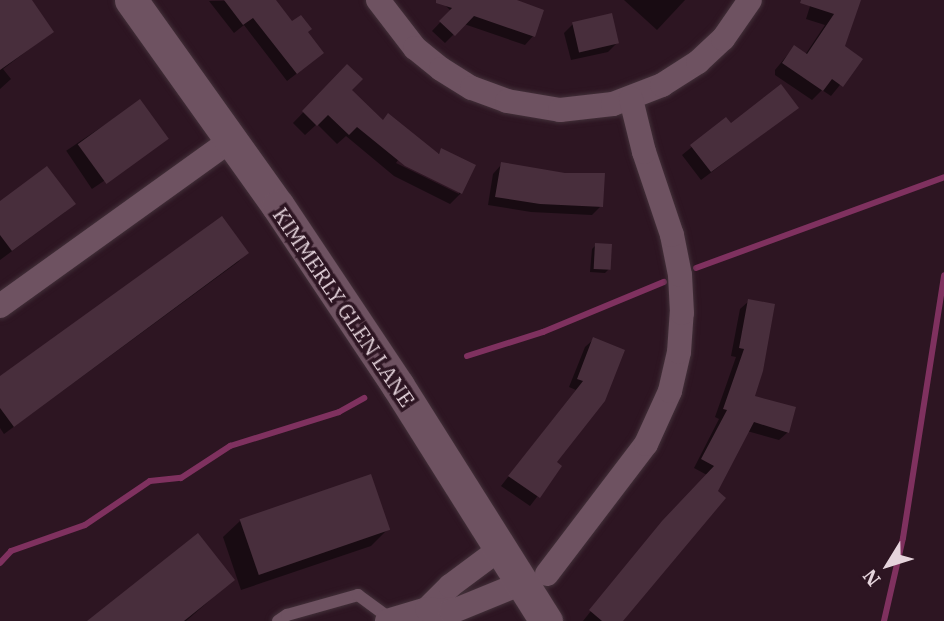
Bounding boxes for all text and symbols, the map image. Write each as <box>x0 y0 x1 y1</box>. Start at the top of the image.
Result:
street label: KIMMERLY GLEN LANE <box>268 203 420 411</box>
north arrow <box>853 530 923 600</box>
text: N <box>857 565 886 591</box>

